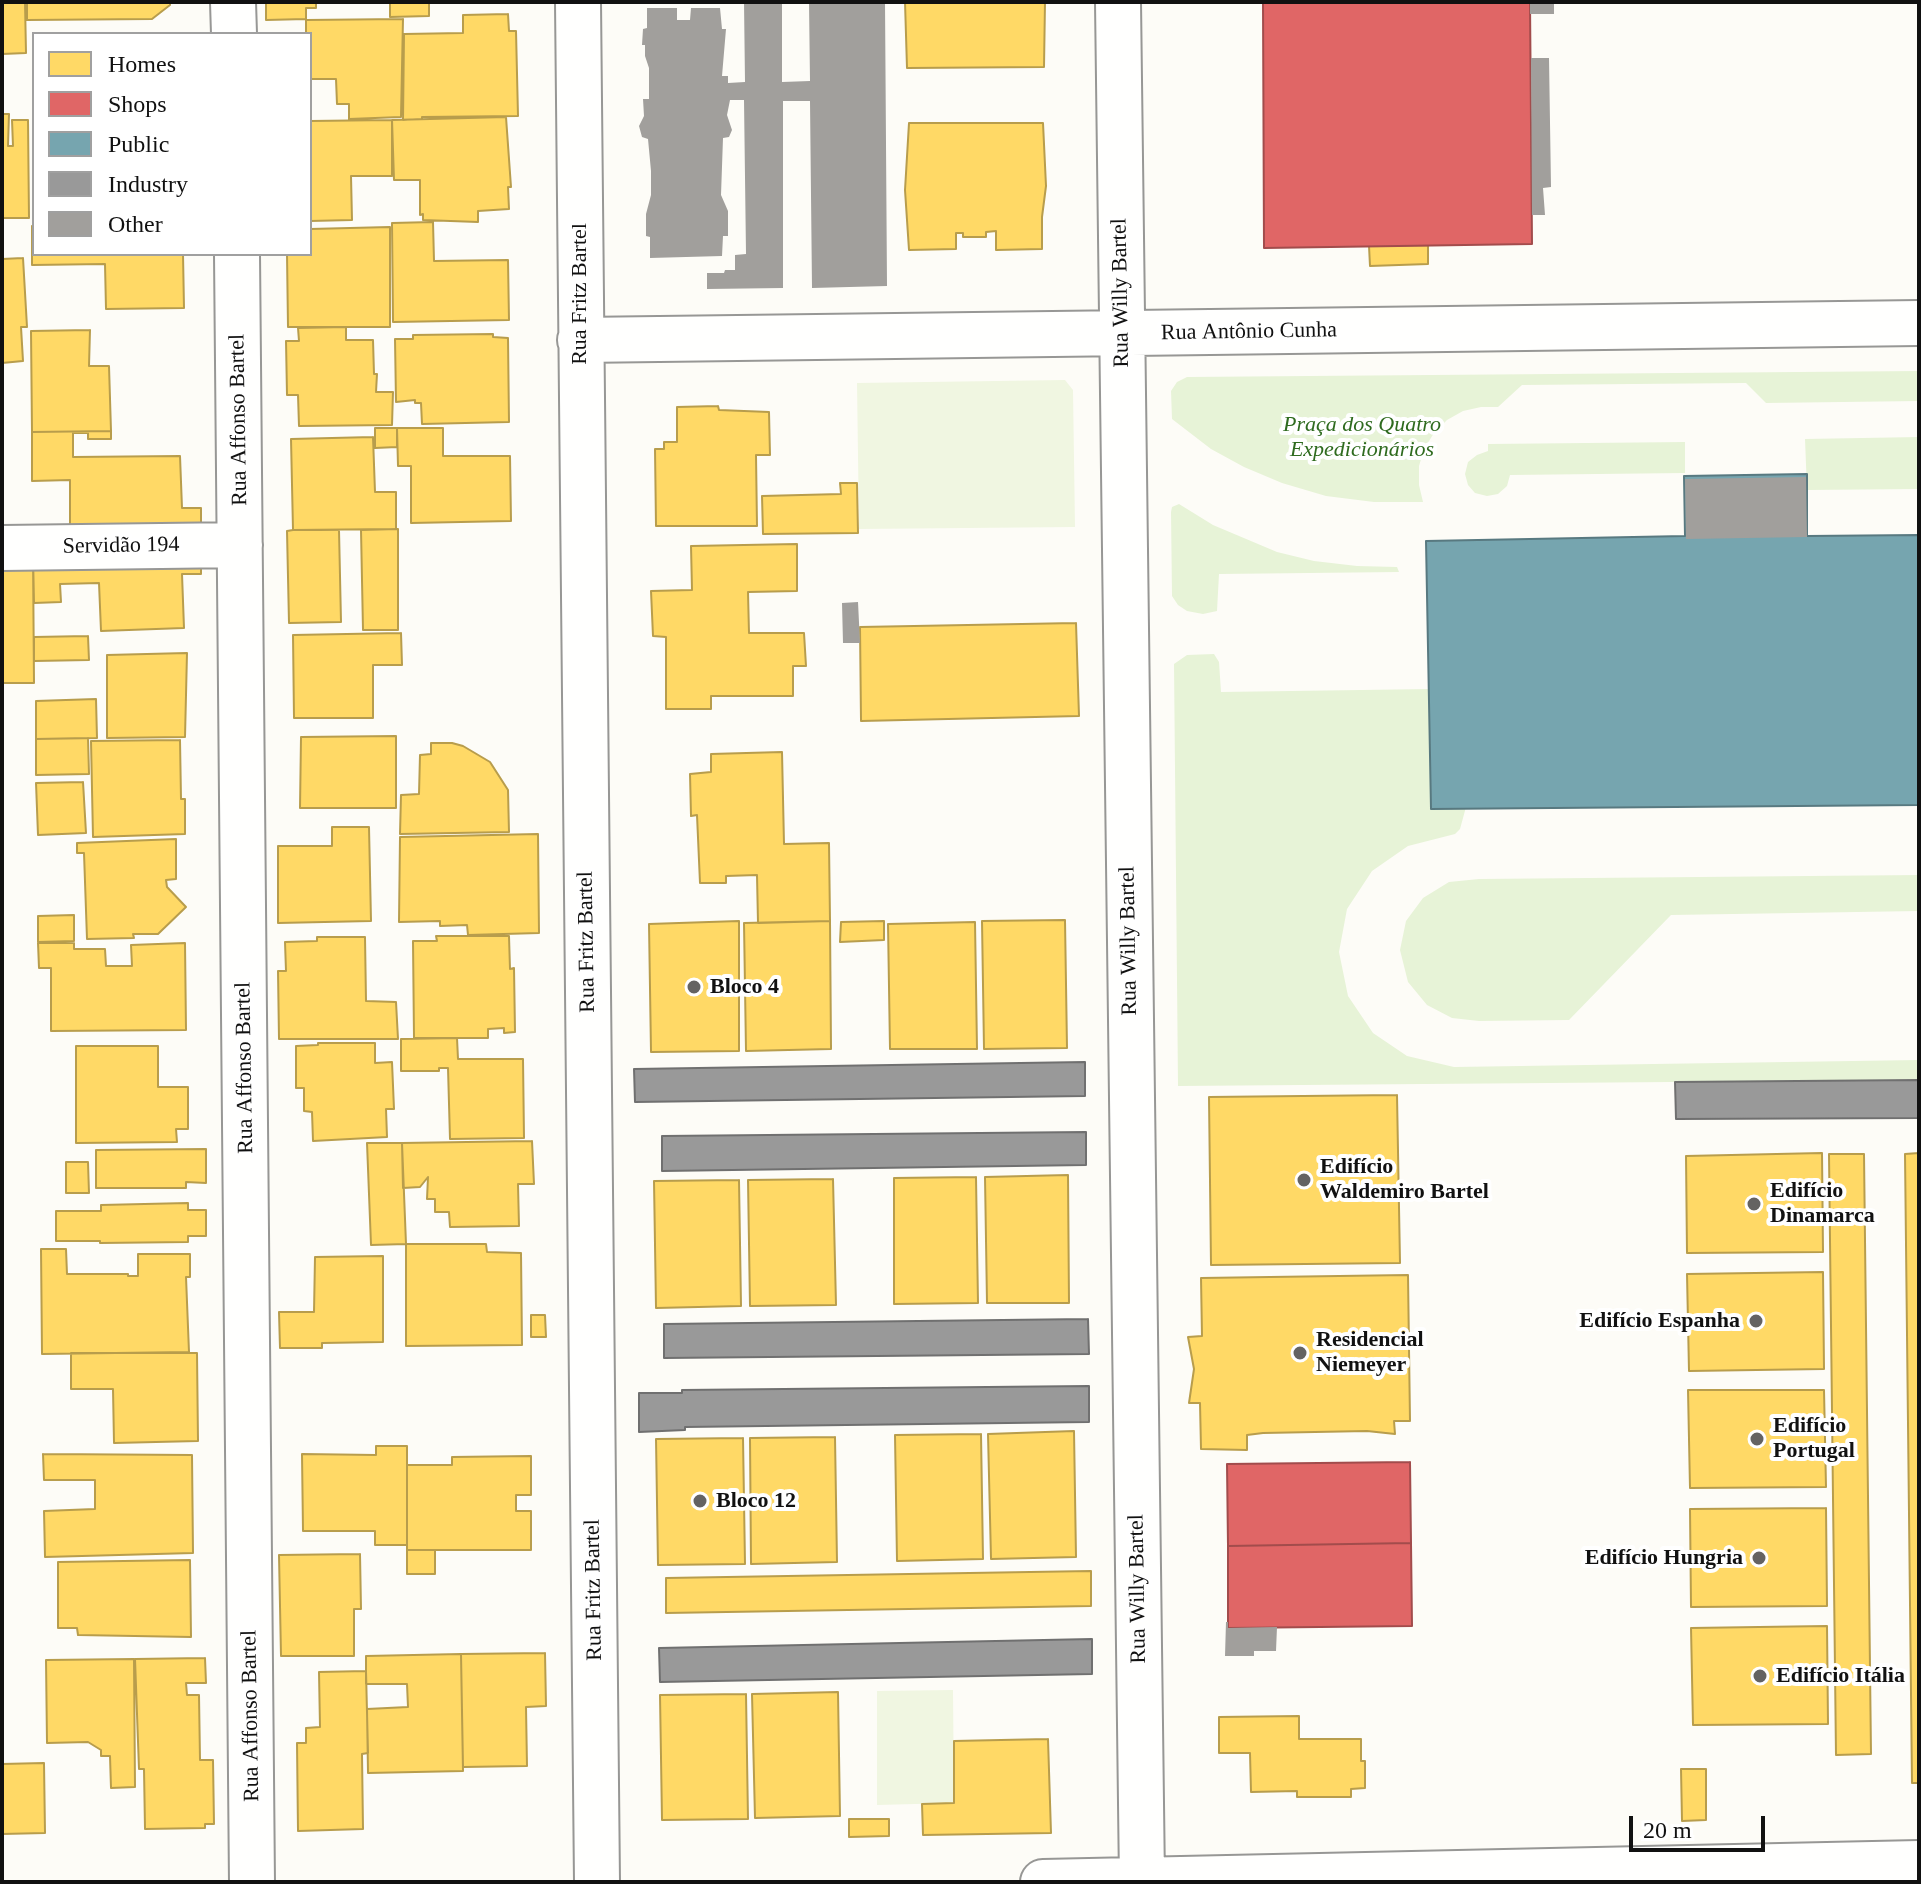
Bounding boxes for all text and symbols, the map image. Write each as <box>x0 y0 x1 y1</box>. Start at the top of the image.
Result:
legend <box>32 32 312 256</box>
text: Homes <box>108 51 176 77</box>
text: Shops <box>108 91 167 117</box>
text: Public <box>108 131 169 157</box>
text: Industry <box>108 171 188 197</box>
text: Other <box>108 211 163 237</box>
street label: Rua Willy Bartel <box>1106 218 1136 368</box>
street label: Rua Fritz Bartel <box>567 223 593 365</box>
street label: Rua Antônio Cunha <box>1161 317 1337 347</box>
street label: Rua Affonso Bartel <box>224 334 254 506</box>
park label: Praça dos Quatro Expedicionários <box>1283 412 1441 464</box>
street label: Servidão 194 <box>62 532 180 560</box>
street label: Rua Willy Bartel <box>1114 866 1144 1016</box>
street label: Rua Fritz Bartel <box>573 871 601 1013</box>
place label: Bloco 4 <box>710 974 779 1000</box>
marker: Bloco 4 <box>685 978 703 996</box>
street label: Rua Affonso Bartel <box>230 982 260 1154</box>
place label: Edifício Waldemiro Bartel <box>1320 1154 1489 1206</box>
marker: Edifício Waldemiro Bartel <box>1295 1171 1313 1189</box>
place label: Edifício Dinamarca <box>1770 1178 1875 1230</box>
marker: Edifício Dinamarca <box>1745 1195 1763 1213</box>
place label: Edifício Espanha <box>1579 1308 1740 1334</box>
marker: Edifício Espanha <box>1747 1312 1765 1330</box>
place label: Residencial Niemeyer <box>1316 1327 1424 1378</box>
marker: Residencial Niemeyer <box>1291 1344 1309 1362</box>
place label: Edifício Portugal <box>1773 1413 1855 1464</box>
marker: Edifício Portugal <box>1748 1430 1766 1448</box>
place label: Bloco 12 <box>716 1488 796 1514</box>
marker: Bloco 12 <box>691 1492 709 1510</box>
street label: Rua Willy Bartel <box>1123 1514 1153 1664</box>
street label: Rua Fritz Bartel <box>580 1519 608 1661</box>
place label: Edifício Hungria <box>1585 1545 1743 1571</box>
marker: Edifício Hungria <box>1750 1549 1768 1567</box>
street label: Rua Affonso Bartel <box>236 1630 266 1802</box>
place label: Edifício Itália <box>1776 1663 1905 1689</box>
marker: Edifício Itália <box>1751 1667 1769 1685</box>
scale bar <box>1633 1800 1769 1850</box>
text: 20 m <box>1643 1817 1692 1843</box>

